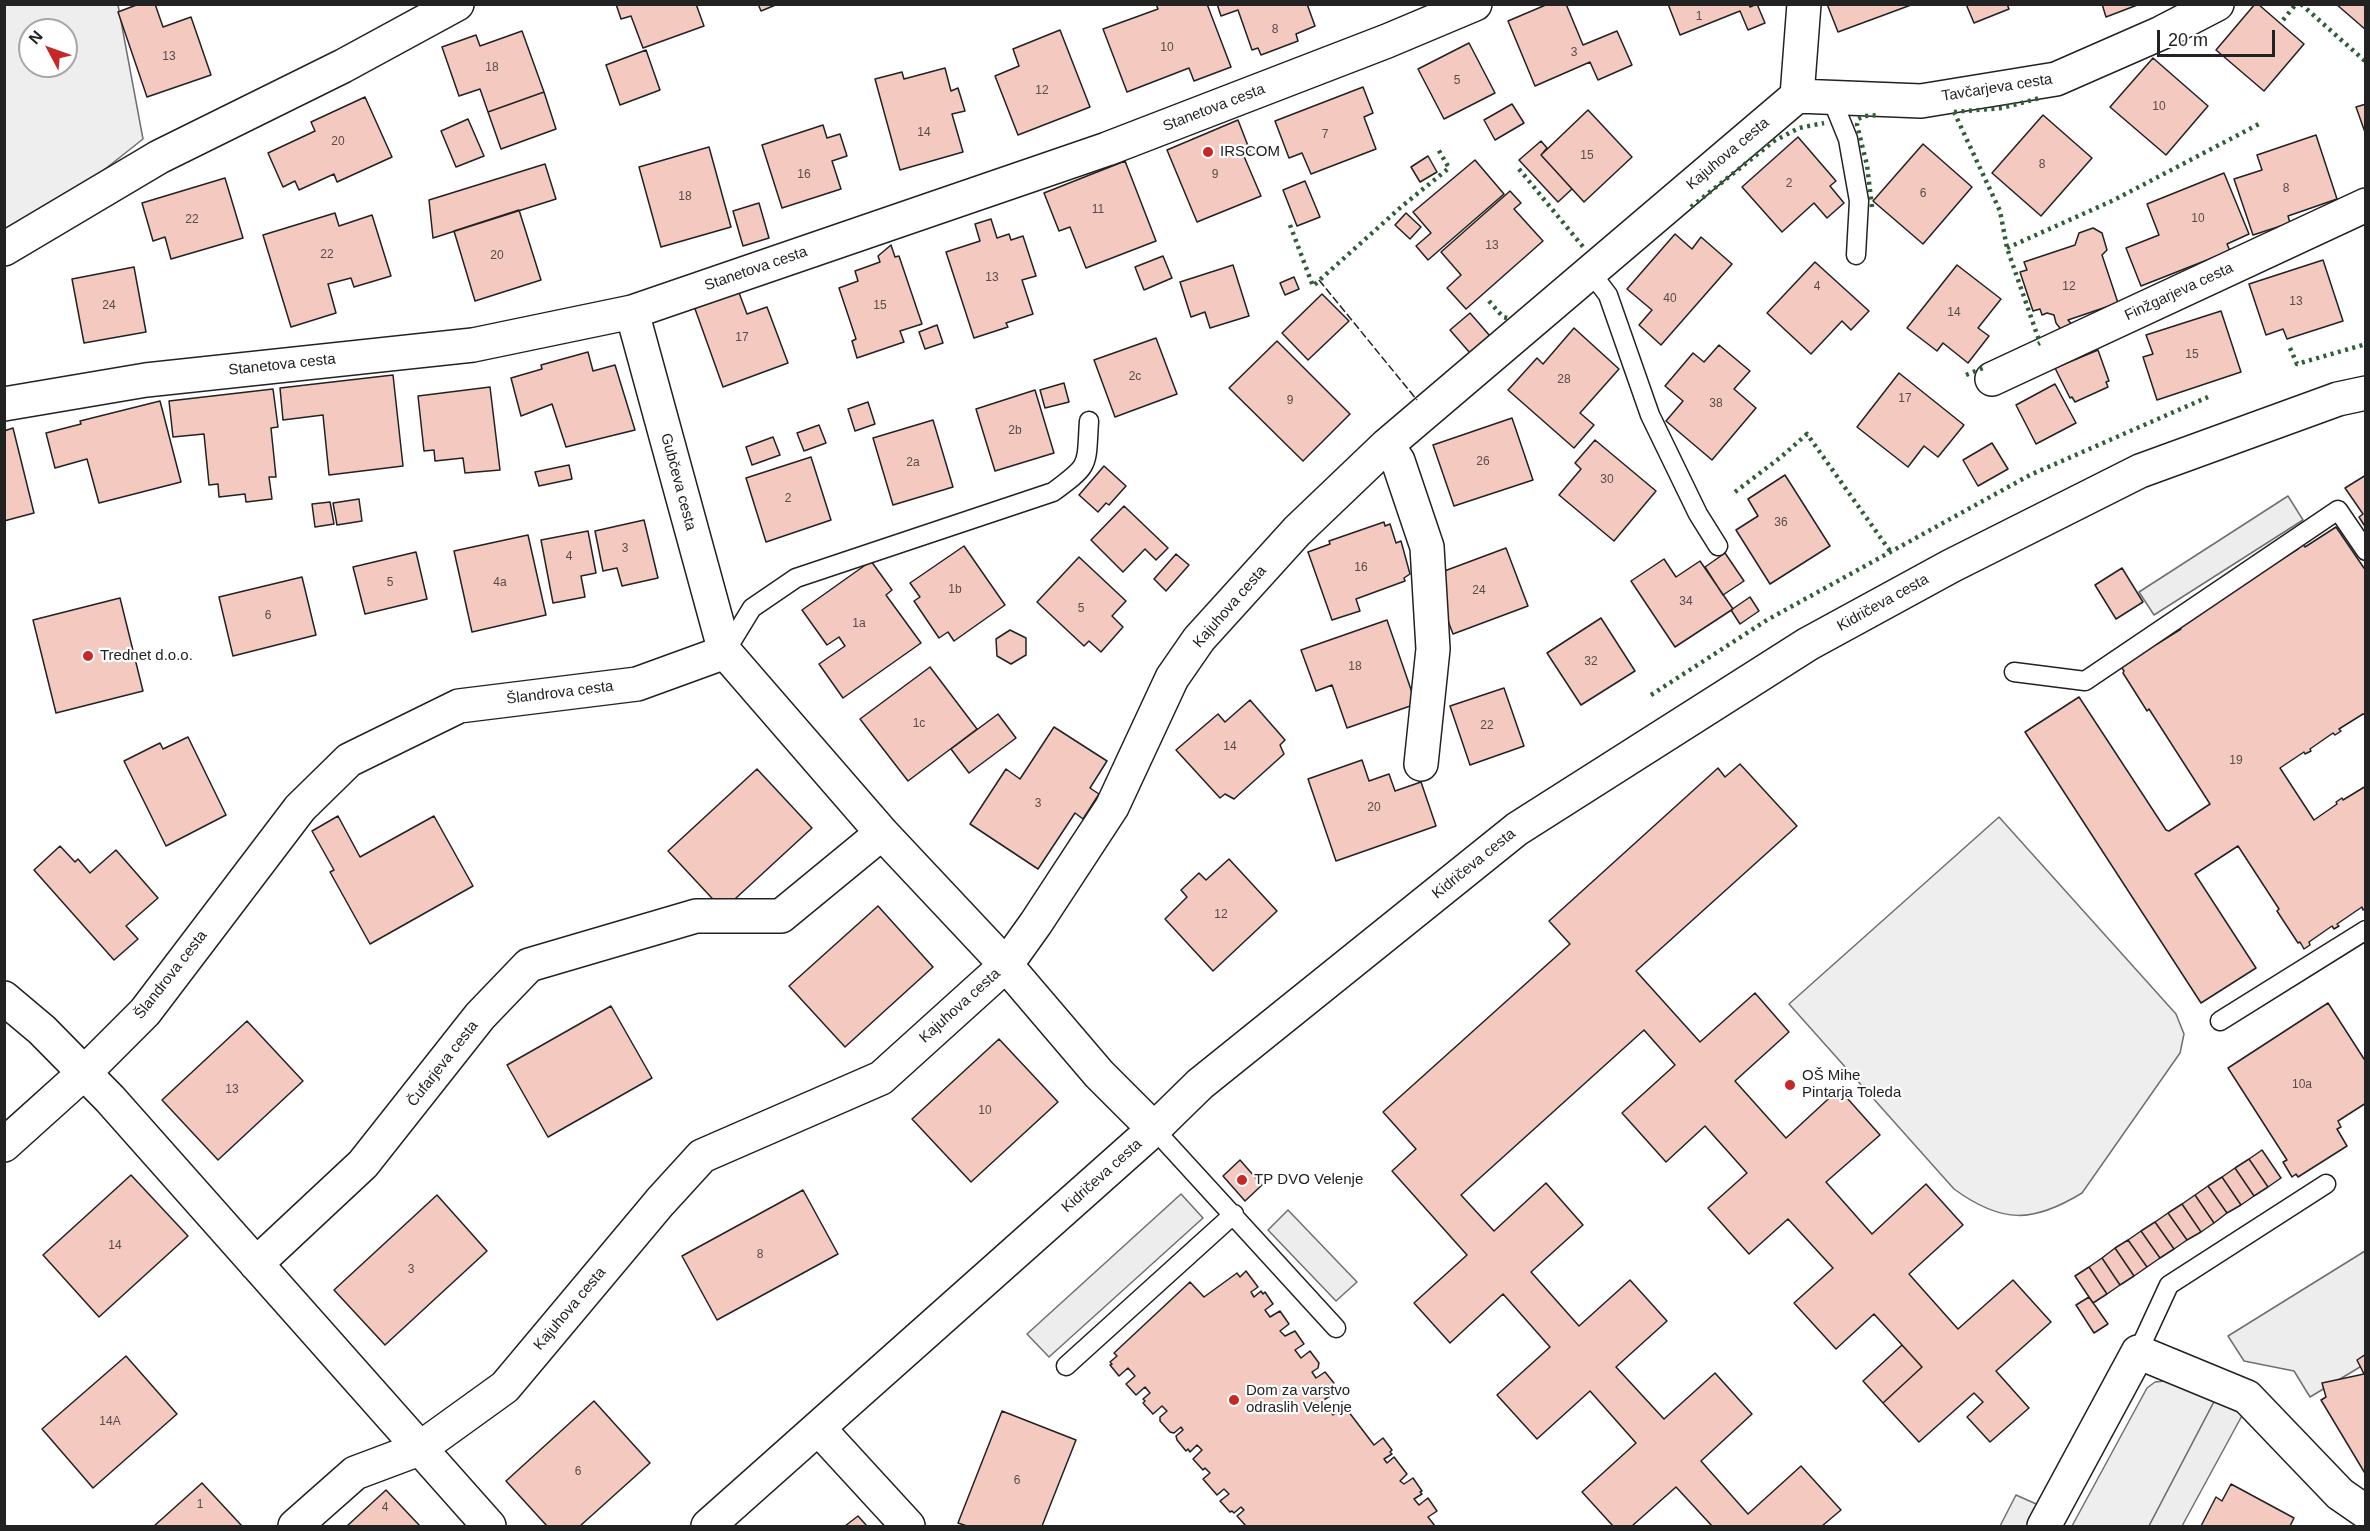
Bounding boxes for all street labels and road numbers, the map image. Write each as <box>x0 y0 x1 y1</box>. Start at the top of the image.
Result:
street label: Tavčarjeva cesta <box>1940 70 2054 106</box>
street label: Stanetova cesta <box>1161 80 1267 136</box>
street label: Kajuhova cesta <box>1683 114 1773 194</box>
street label: Stanetova cesta <box>702 243 810 295</box>
street label: Finžgarjeva cesta <box>2122 259 2236 325</box>
street label: Stanetova cesta <box>228 350 336 380</box>
street label: Gubčeva cesta <box>656 431 700 533</box>
street label: Kajuhova cesta <box>1190 562 1270 652</box>
street label: Kidričeva cesta <box>1834 570 1932 636</box>
street label: Šlandrova cesta <box>506 678 614 708</box>
street label: Kidričeva cesta <box>1429 825 1519 903</box>
street label: Šlandrova cesta <box>131 927 211 1023</box>
street label: Kajuhova cesta <box>916 965 1004 1047</box>
street label: Čufarjeva cesta <box>404 1017 482 1111</box>
street label: Kidričeva cesta <box>1058 1135 1146 1217</box>
street label: Kajuhova cesta <box>530 1264 610 1354</box>

